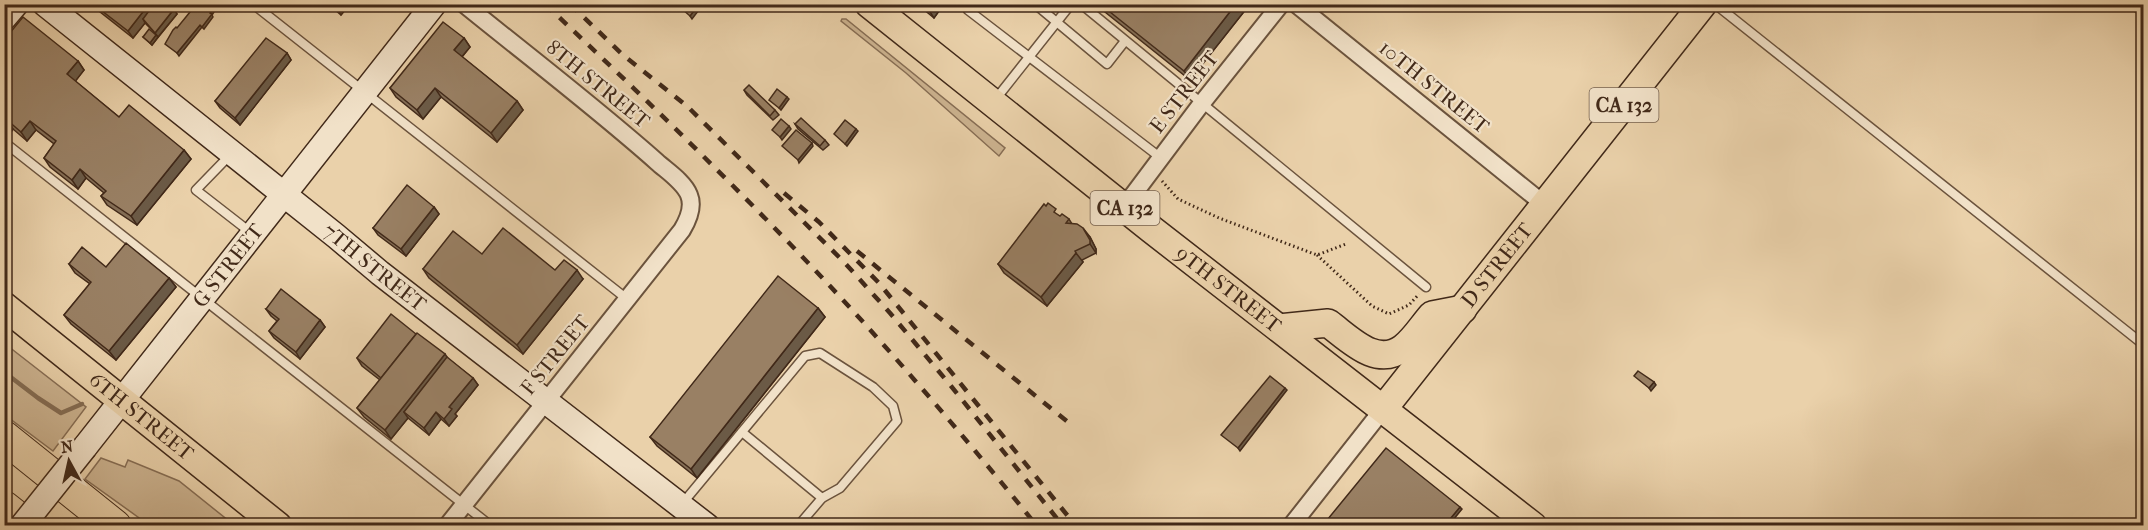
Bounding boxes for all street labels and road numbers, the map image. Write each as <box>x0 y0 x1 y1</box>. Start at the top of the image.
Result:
street label: 8TH STREET <box>542 35 655 133</box>
street label: 10TH STREET <box>1374 35 1494 139</box>
street label: E STREET <box>1145 46 1224 138</box>
road number: CA 132 <box>1590 88 1658 122</box>
road number: CA 132 <box>1090 191 1160 225</box>
street label: G STREET <box>188 218 269 312</box>
street label: D STREET <box>1456 218 1538 312</box>
street label: 7TH STREET <box>318 219 432 317</box>
street label: 9TH STREET <box>1171 241 1286 338</box>
street label: F STREET <box>516 310 595 400</box>
street label: 6TH STREET <box>84 367 199 466</box>

